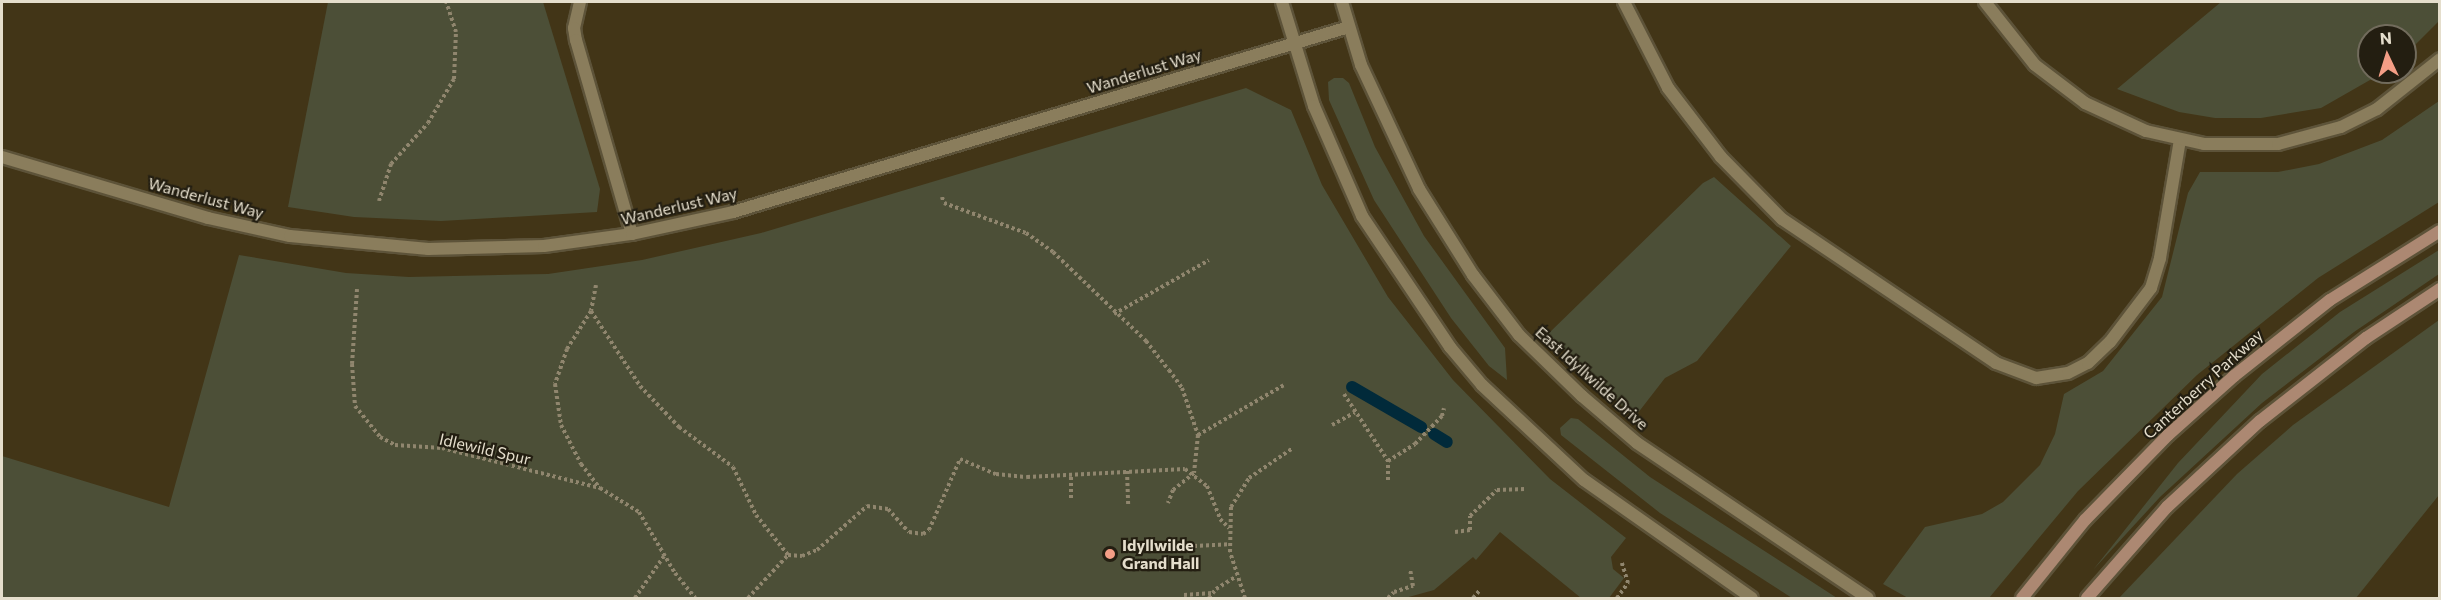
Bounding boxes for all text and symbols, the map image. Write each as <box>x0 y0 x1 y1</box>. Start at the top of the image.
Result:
north arrow <box>2357 24 2417 84</box>
text: N <box>2379 28 2392 47</box>
street label: Wanderlust Way <box>1084 44 1204 98</box>
street label: Wanderlust Way <box>146 173 266 223</box>
street label: Wanderlust Way <box>619 183 739 229</box>
street label: East Idyllwilde Drive <box>1532 322 1652 434</box>
street label: Canterberry Parkway <box>2139 325 2267 443</box>
street label: Idlewild Spur <box>437 429 533 469</box>
place label: Idyllwilde Grand Hall <box>1122 535 1199 573</box>
marker: Idyllwilde Grand Hall <box>1103 547 1117 561</box>

